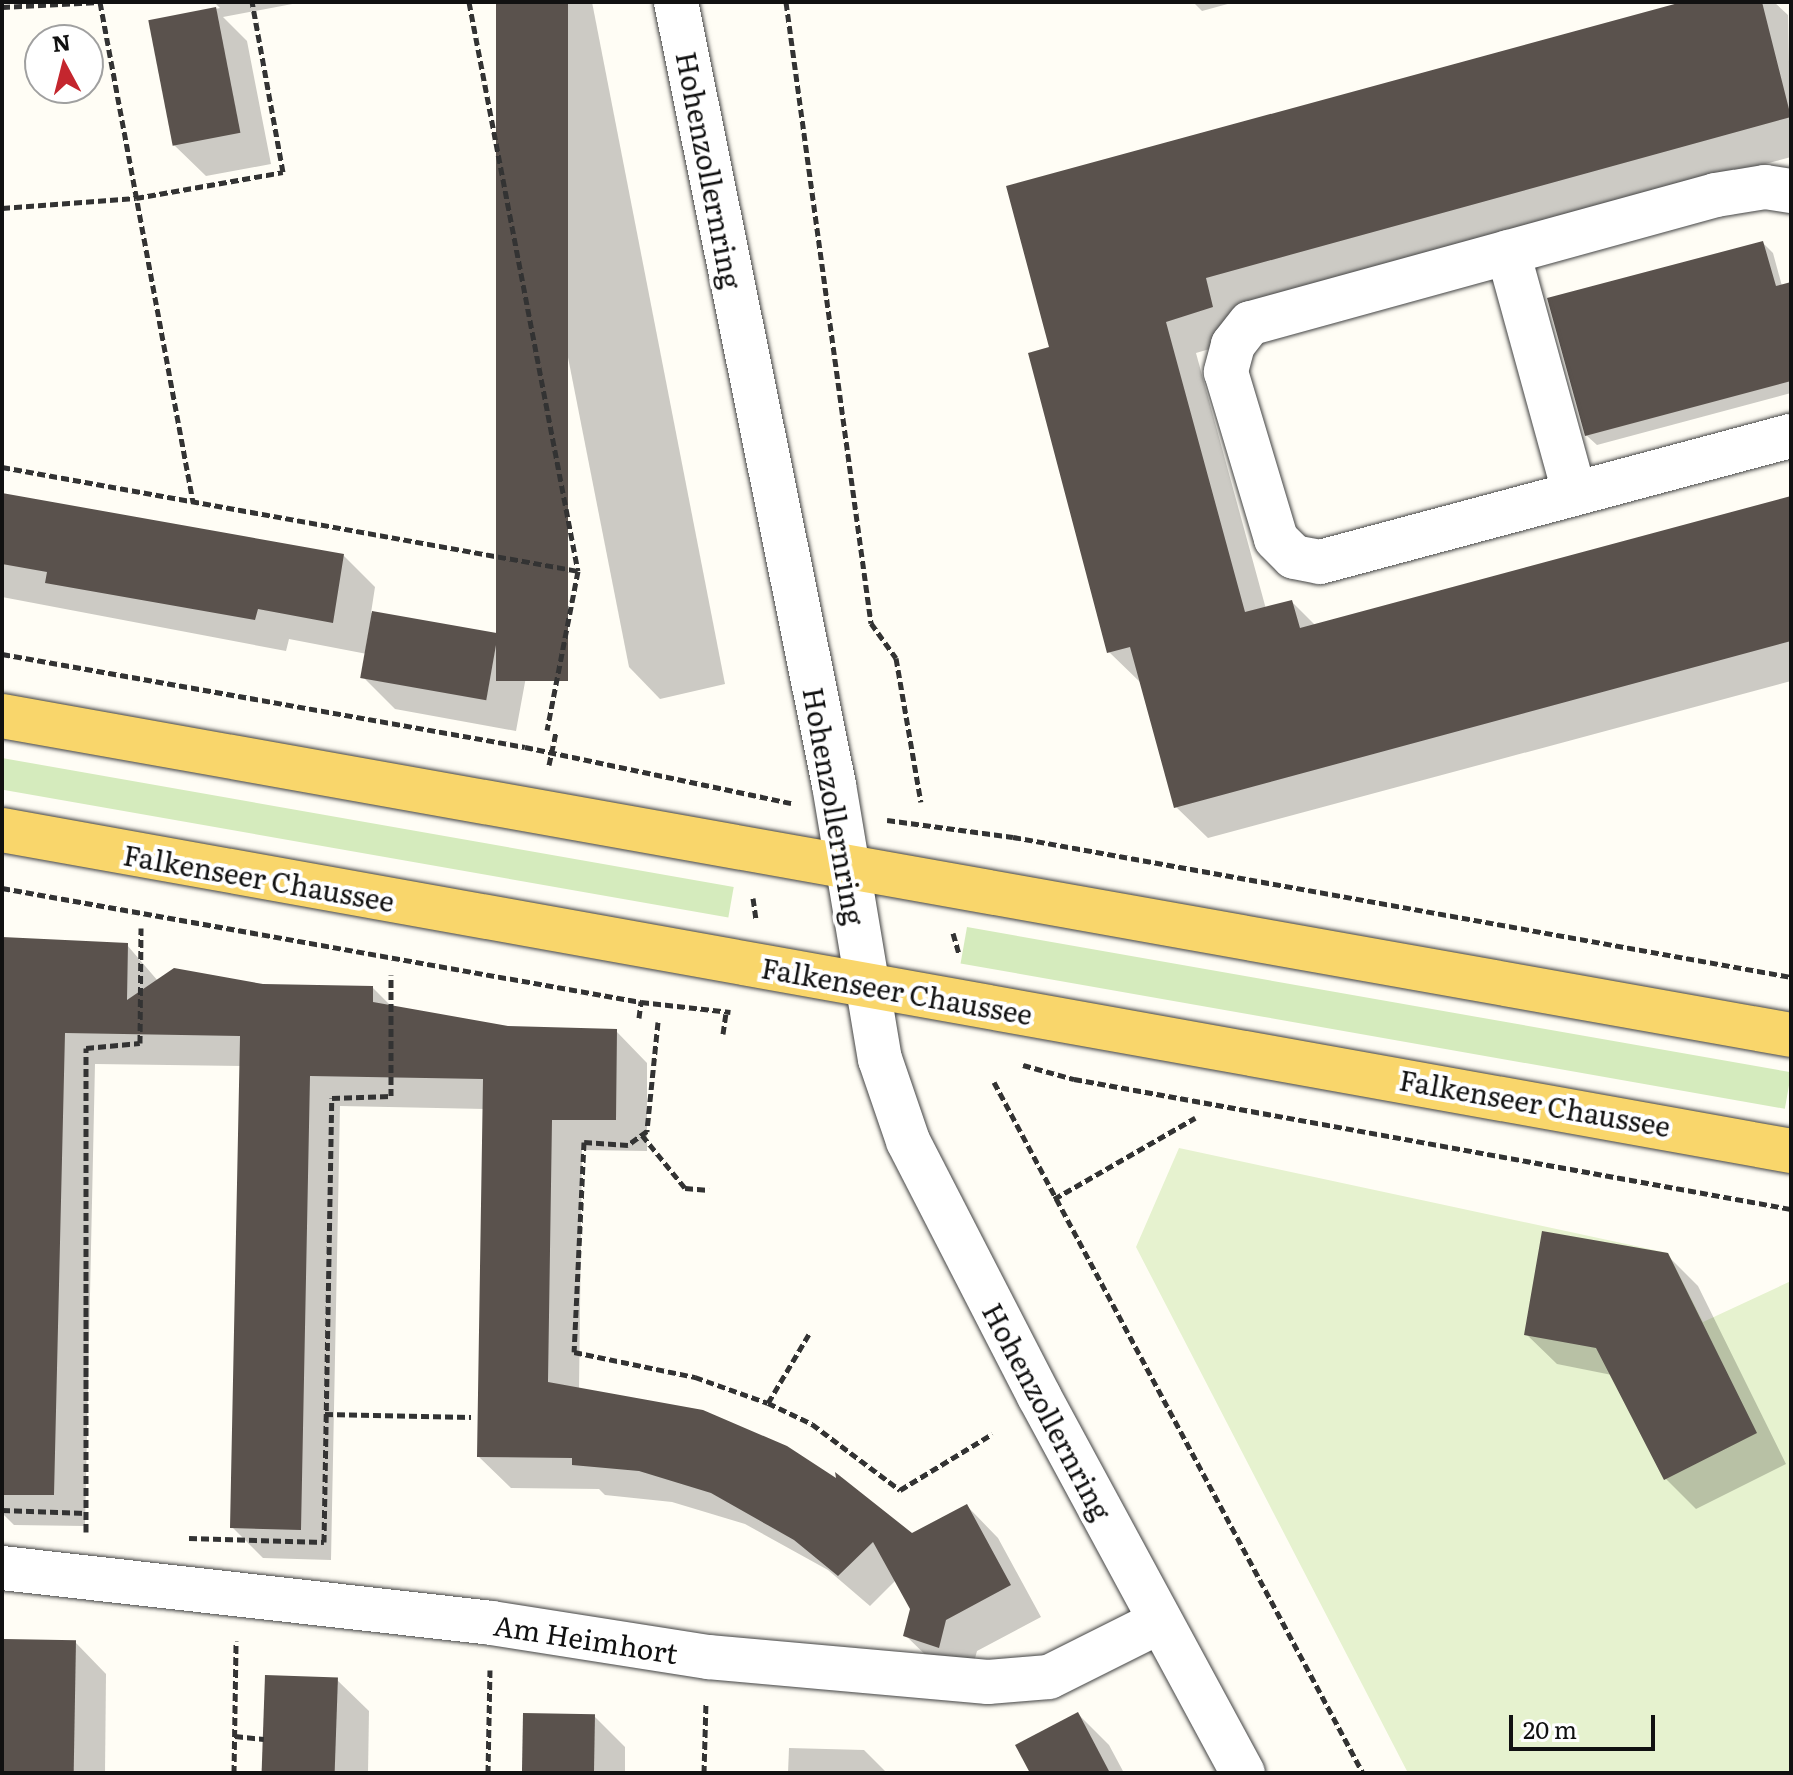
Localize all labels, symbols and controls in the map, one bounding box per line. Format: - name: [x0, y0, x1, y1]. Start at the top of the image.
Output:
- north arrow: [24, 24, 104, 104]
- text: N: [50, 24, 72, 59]
- street label: Hohenzollernring: [671, 49, 749, 291]
- street label: Hohenzollernring: [798, 684, 872, 928]
- street label: Falkenseer Chaussee: [121, 837, 397, 917]
- street label: Falkenseer Chaussee: [759, 950, 1035, 1030]
- street label: Falkenseer Chaussee: [1397, 1062, 1673, 1142]
- street label: Hohenzollernring: [977, 1297, 1119, 1525]
- street label: Am Heimhort: [491, 1607, 681, 1669]
- scale bar: [1513, 1699, 1659, 1749]
- text: 20 m: [1523, 1711, 1577, 1746]

